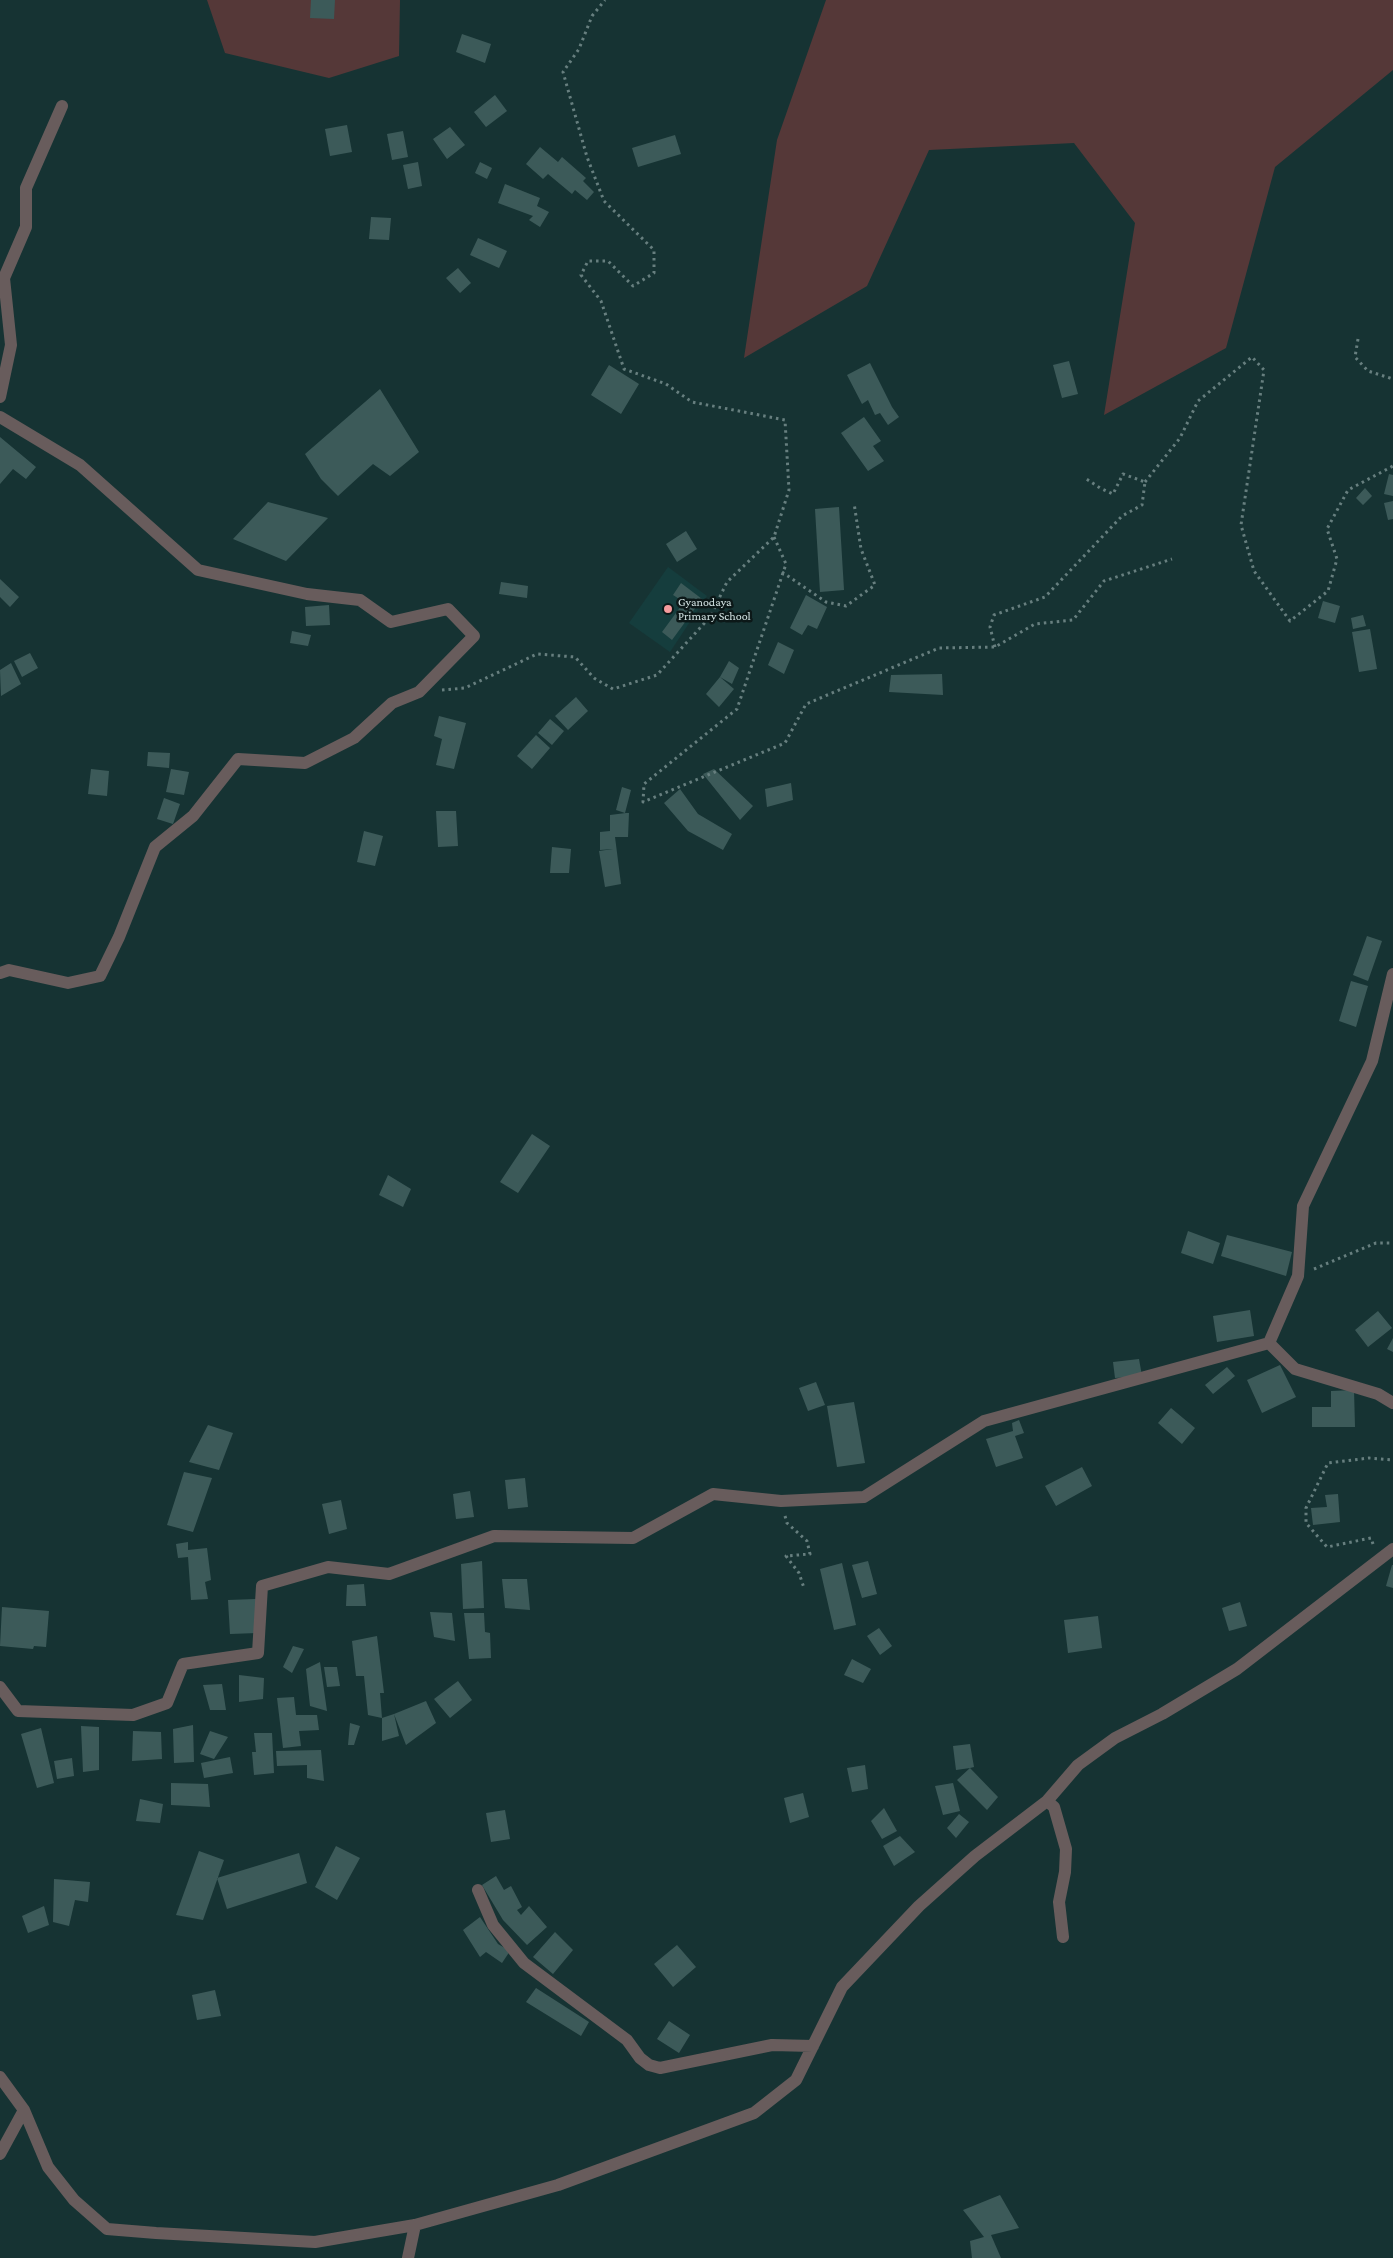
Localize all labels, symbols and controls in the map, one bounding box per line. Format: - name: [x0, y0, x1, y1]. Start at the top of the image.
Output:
- place label: Gyanodaya Primary School: [678, 595, 751, 623]
- marker: Gyanodaya Primary School: [662, 603, 674, 615]

